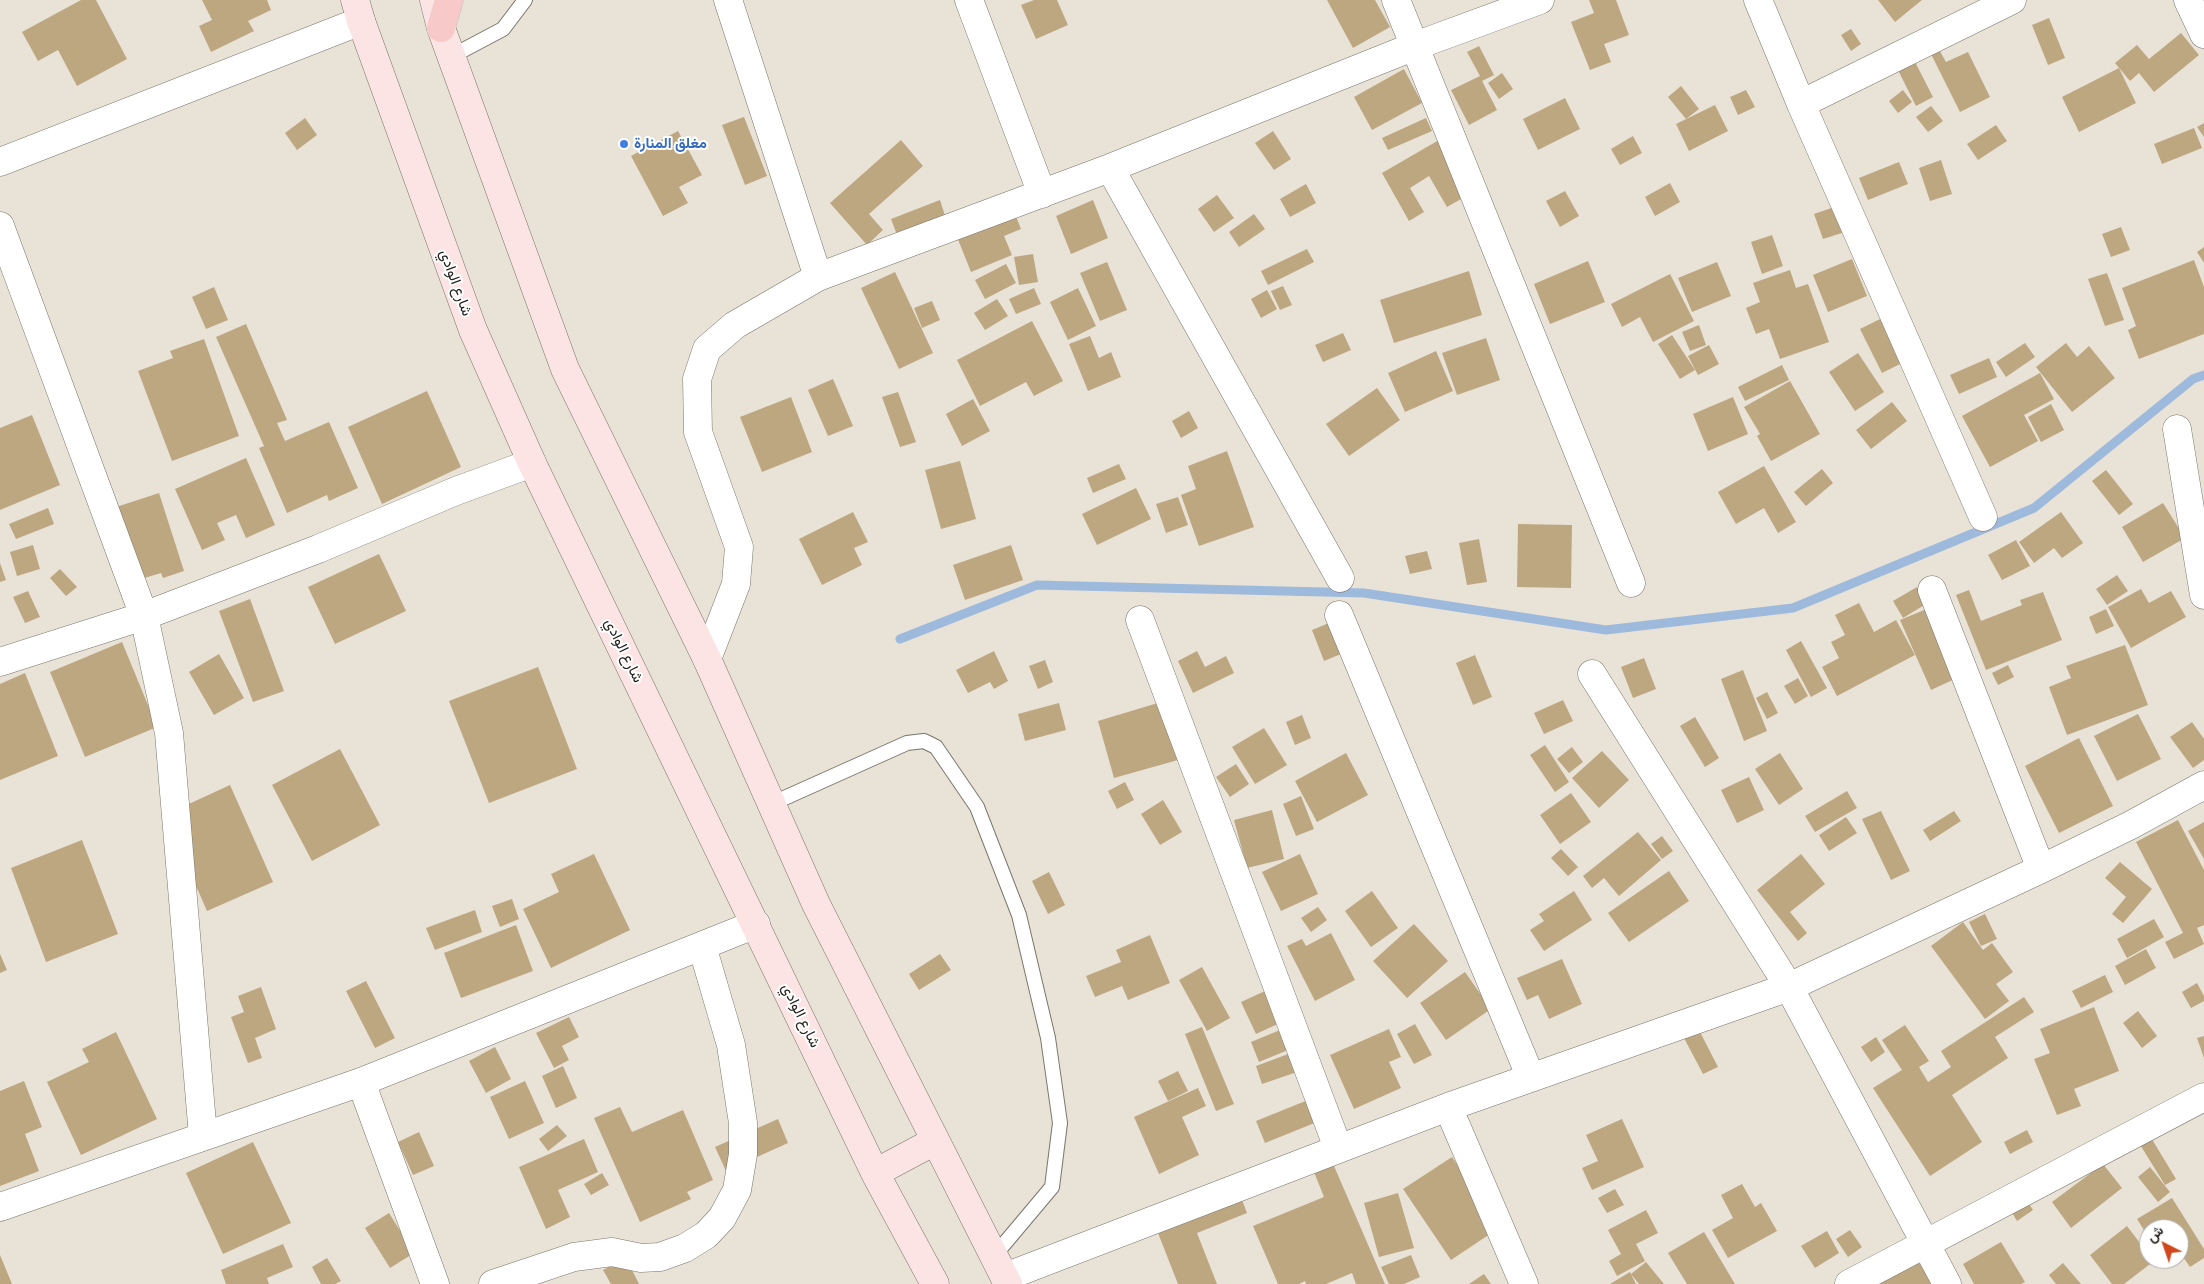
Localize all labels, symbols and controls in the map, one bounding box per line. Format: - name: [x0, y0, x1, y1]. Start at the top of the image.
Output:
- place label: مغلق المنارة: [634, 135, 707, 153]
- marker: مغلق المنارة: [618, 138, 630, 150]
- street label: شارع الوادي: [435, 247, 475, 319]
- street label: شارع الوادي: [600, 616, 646, 686]
- street label: شارع الوادي: [777, 981, 823, 1051]
- north arrow: [2139, 1219, 2189, 1269]
- text: ش: [2141, 1220, 2168, 1247]

